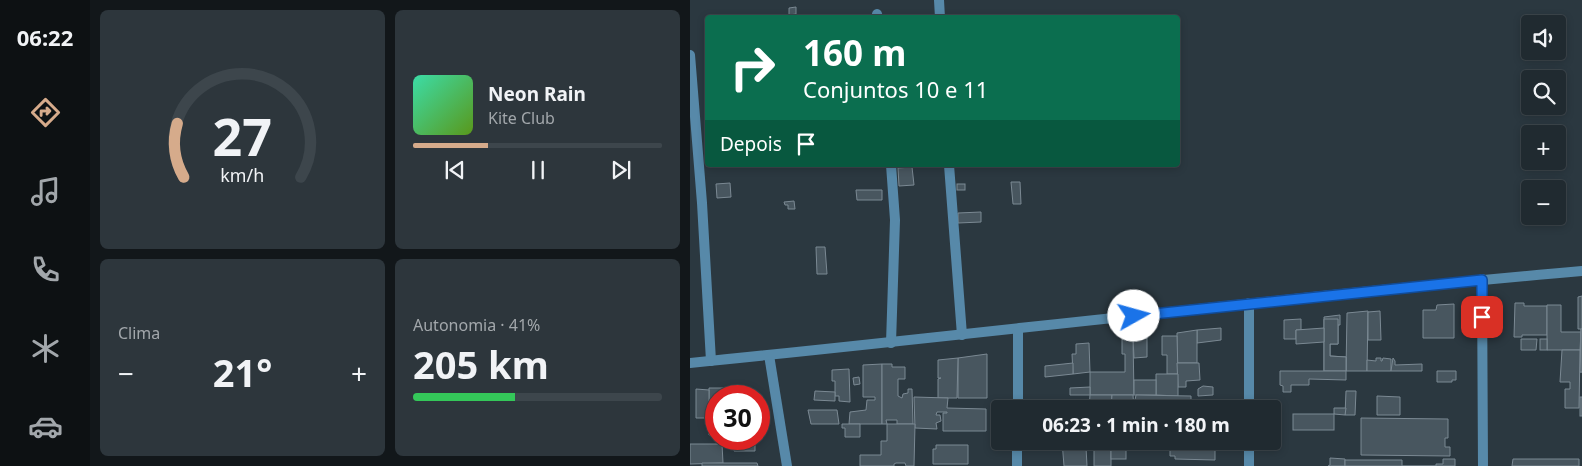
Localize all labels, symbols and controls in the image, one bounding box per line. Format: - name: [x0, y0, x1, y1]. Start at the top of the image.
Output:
- map controls: [1521, 15, 1566, 225]
- button: sound: [1521, 15, 1566, 60]
- text: 06:22: [17, 22, 73, 52]
- text: 160 m: [803, 29, 906, 76]
- icon: right: [720, 35, 785, 100]
- button: search: [1521, 70, 1566, 115]
- text: Conjuntos 10 e 11: [803, 74, 988, 104]
- text: Neon Rain: [488, 81, 586, 107]
- icon: directions: [28, 95, 63, 130]
- text: 27: [213, 100, 272, 171]
- text: Kite Club: [488, 107, 555, 129]
- button: +: [1521, 125, 1566, 170]
- icon: arrive: [792, 130, 820, 158]
- text: Depois: [720, 131, 782, 157]
- icon: previous: [441, 156, 469, 184]
- icon: pause: [524, 156, 552, 184]
- icon: next: [607, 156, 635, 184]
- text: km/h: [221, 163, 264, 187]
- icon: music: [28, 174, 63, 209]
- button: −: [1521, 180, 1566, 225]
- icon: phone: [28, 252, 63, 287]
- position arrow: [1107, 289, 1159, 341]
- pin: [1461, 296, 1503, 338]
- icon: arrive: [1468, 303, 1496, 331]
- text: Autonomia · 41%: [413, 314, 540, 336]
- text: Clima: [118, 322, 160, 344]
- icon: climate: [28, 331, 63, 366]
- text: 205 km: [413, 338, 549, 390]
- text: 21°: [213, 346, 272, 398]
- text: −: [118, 354, 134, 392]
- text: +: [351, 354, 367, 392]
- speed limit sign: 30: [705, 385, 770, 450]
- icon: car: [28, 409, 63, 444]
- text: 06:23 · 1 min · 180 m: [1042, 412, 1230, 438]

